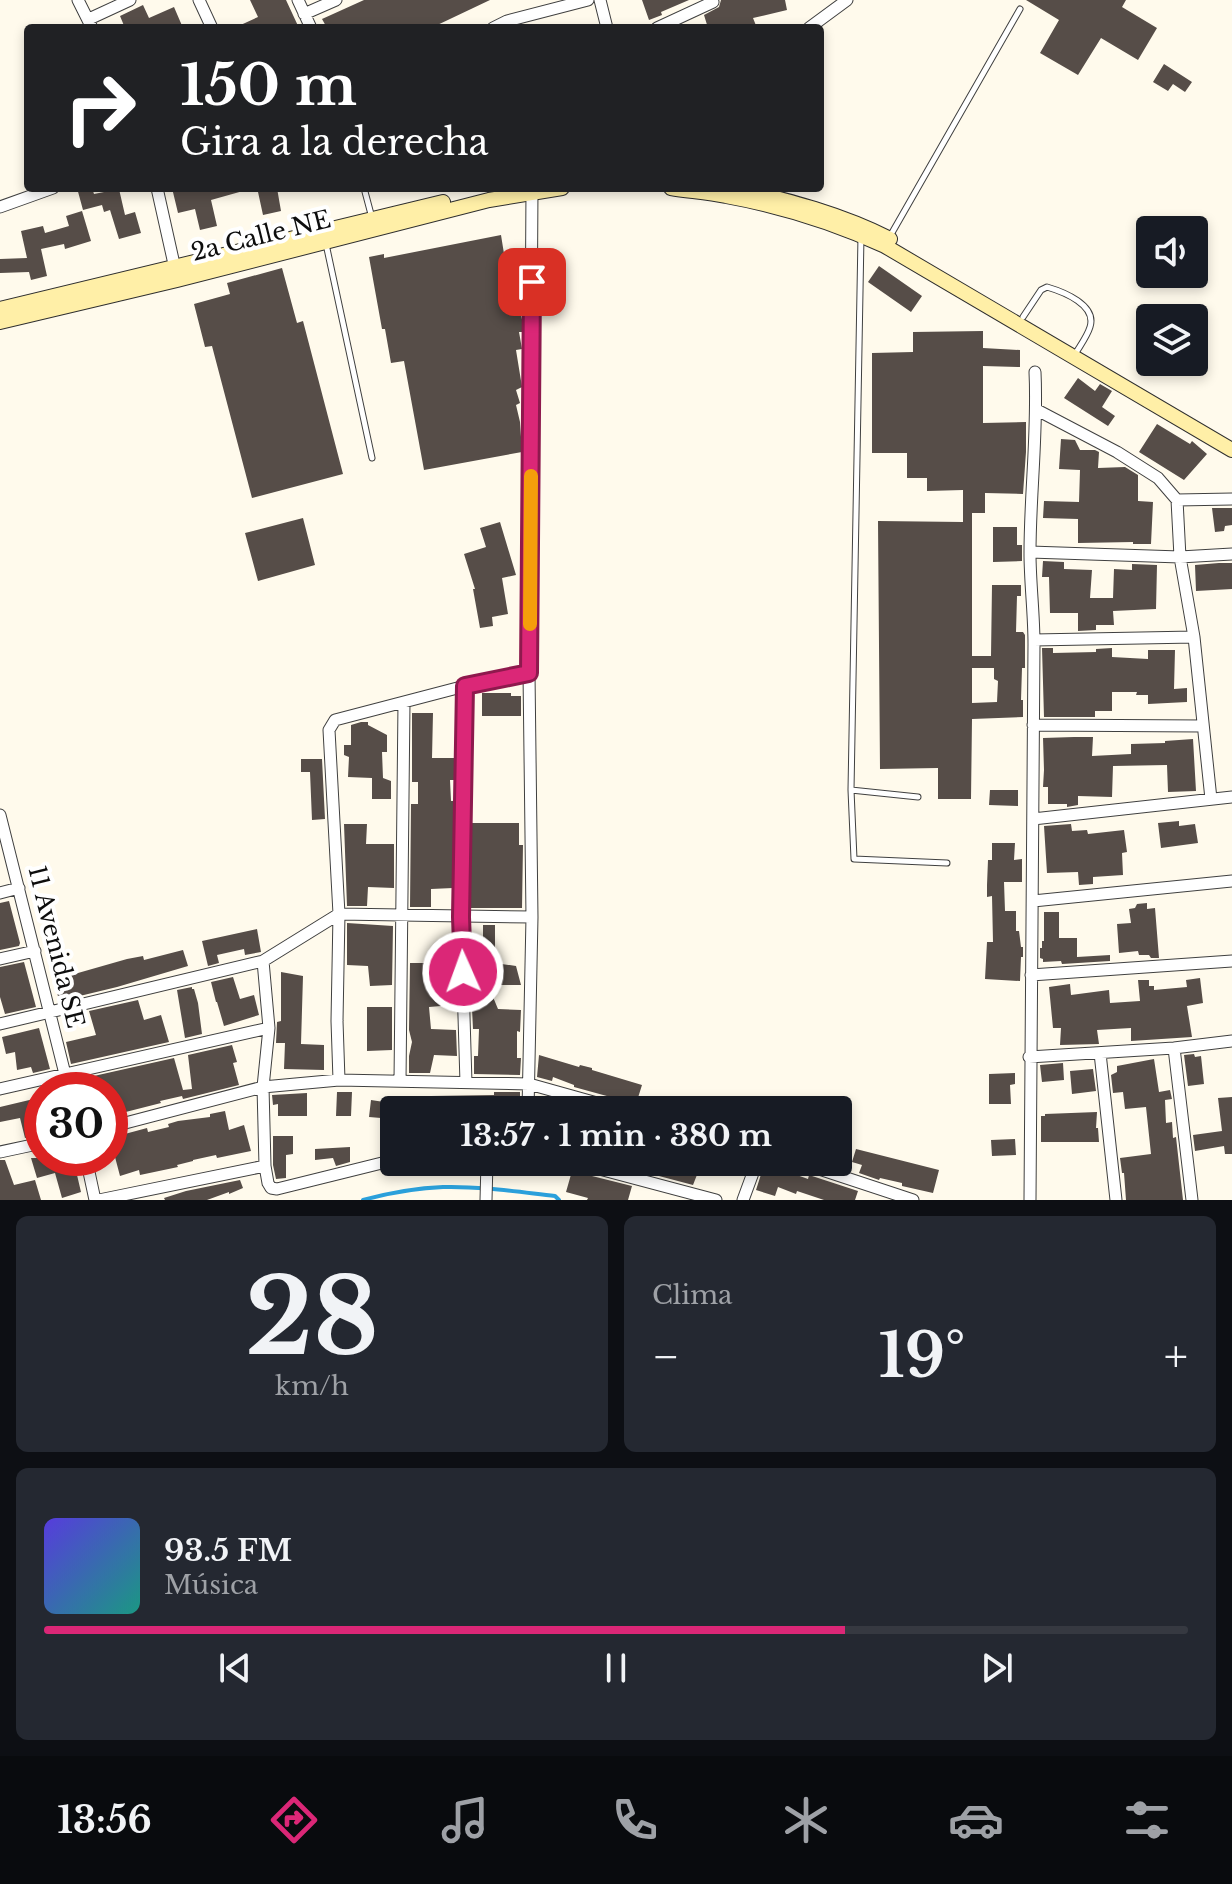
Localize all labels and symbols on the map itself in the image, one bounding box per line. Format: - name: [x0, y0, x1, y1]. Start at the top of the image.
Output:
- street label: 2a Calle NE: [188, 204, 334, 267]
- pin: [498, 248, 566, 316]
- street label: 11 Avenida SE: [22, 863, 91, 1031]
- position arrow: [421, 930, 505, 1014]
- speed limit sign: 30: [24, 1072, 128, 1176]

